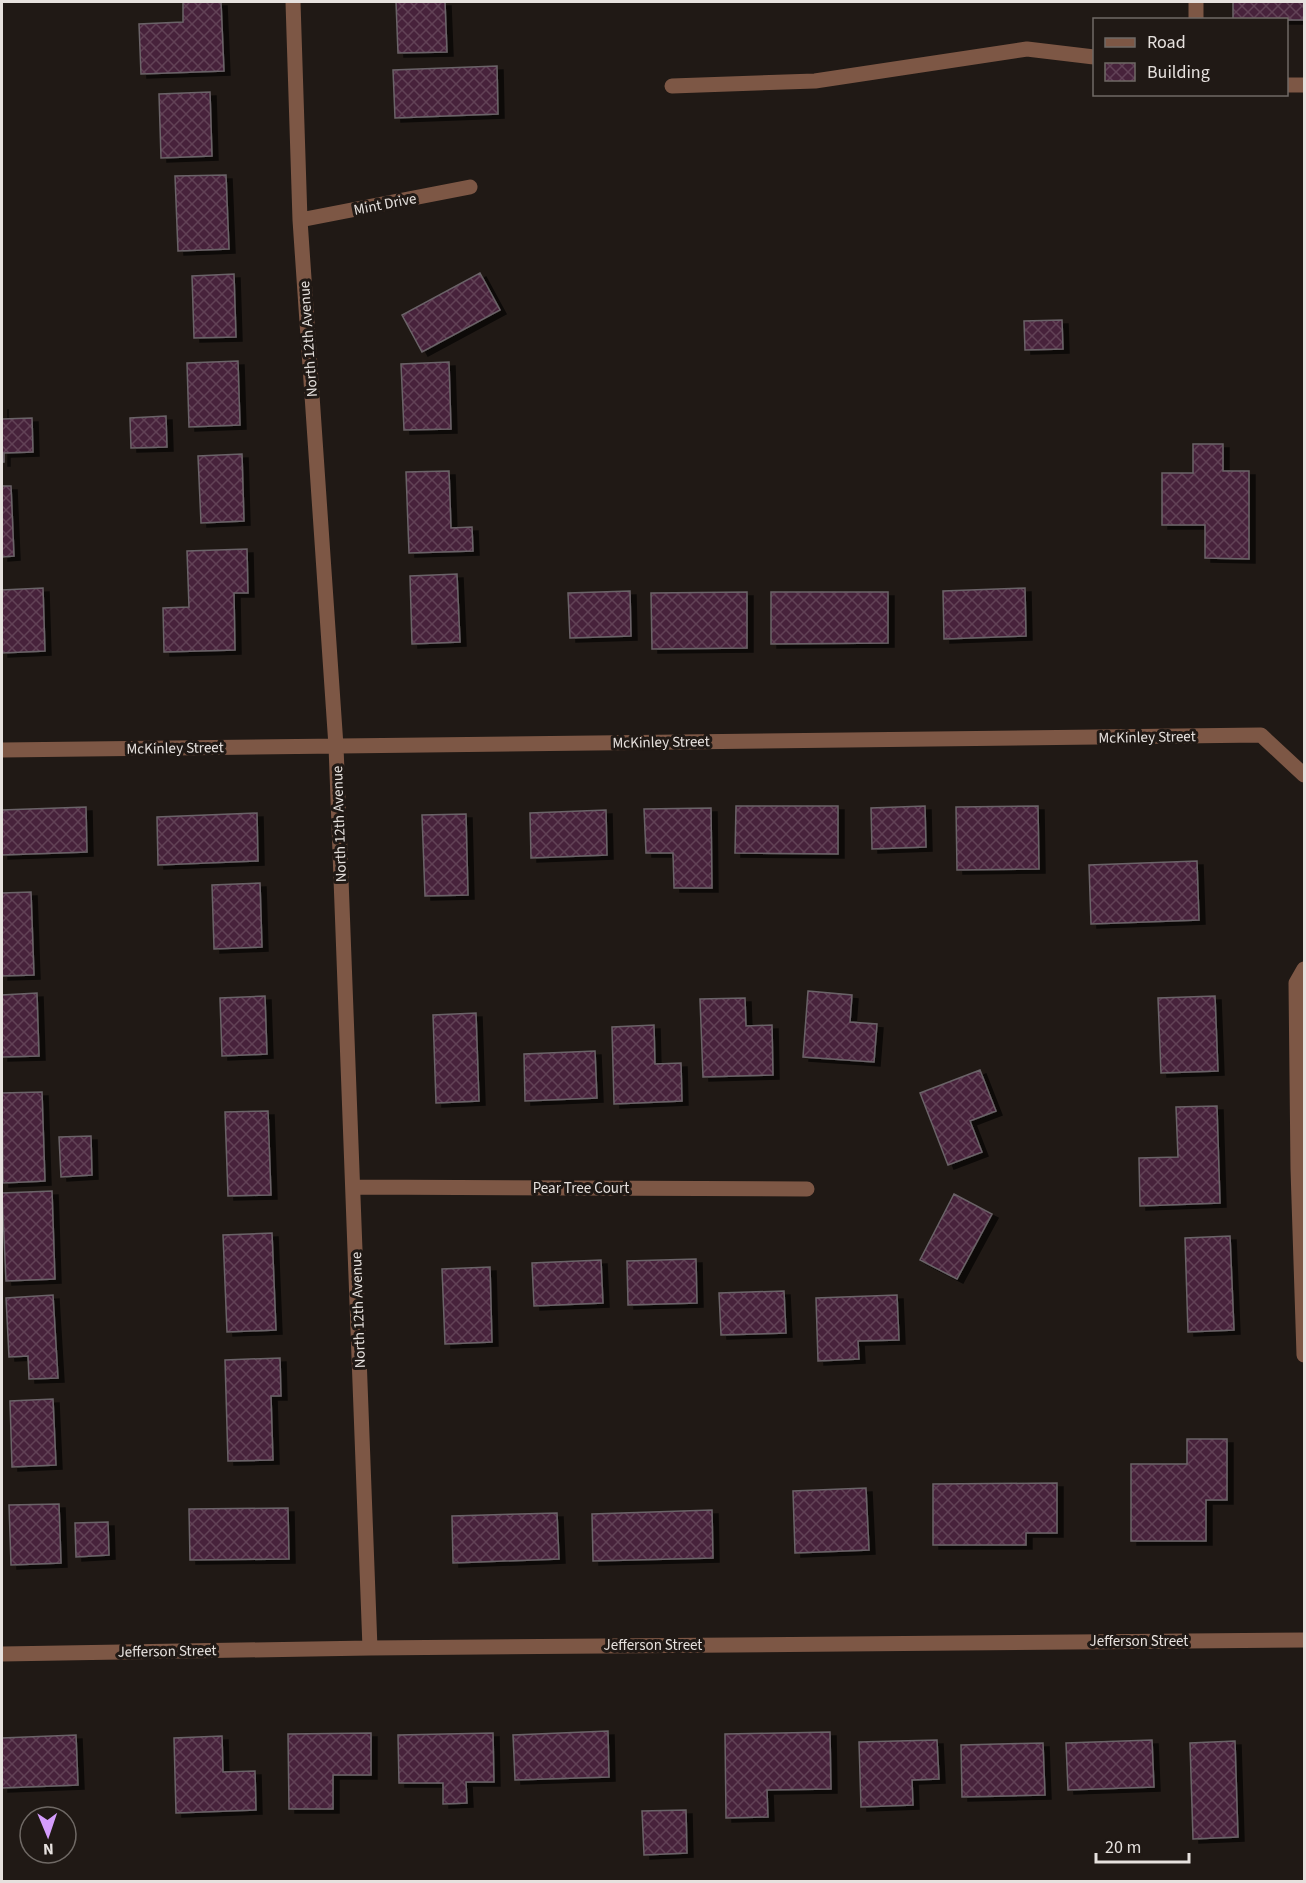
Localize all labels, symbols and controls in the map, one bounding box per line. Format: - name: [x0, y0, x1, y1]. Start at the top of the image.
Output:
- legend: [1093, 18, 1288, 96]
- text: Road: [1147, 30, 1186, 55]
- text: Building: [1147, 60, 1210, 85]
- street label: Mint Drive: [352, 188, 418, 221]
- street label: North 12th Avenue: [294, 280, 323, 398]
- street label: McKinley Street: [1098, 726, 1196, 749]
- street label: McKinley Street: [612, 731, 710, 754]
- street label: McKinley Street: [126, 737, 224, 760]
- street label: North 12th Avenue: [327, 765, 352, 883]
- street label: Pear Tree Court: [533, 1178, 629, 1199]
- street label: North 12th Avenue: [346, 1251, 371, 1369]
- street label: Jefferson Street: [1090, 1631, 1188, 1652]
- street label: Jefferson Street: [604, 1635, 702, 1656]
- street label: Jefferson Street: [117, 1640, 217, 1663]
- north arrow: [18, 1805, 78, 1865]
- scale bar: [1096, 1826, 1189, 1864]
- text: 20 m: [1105, 1835, 1141, 1860]
- text: N: [43, 1838, 54, 1860]

